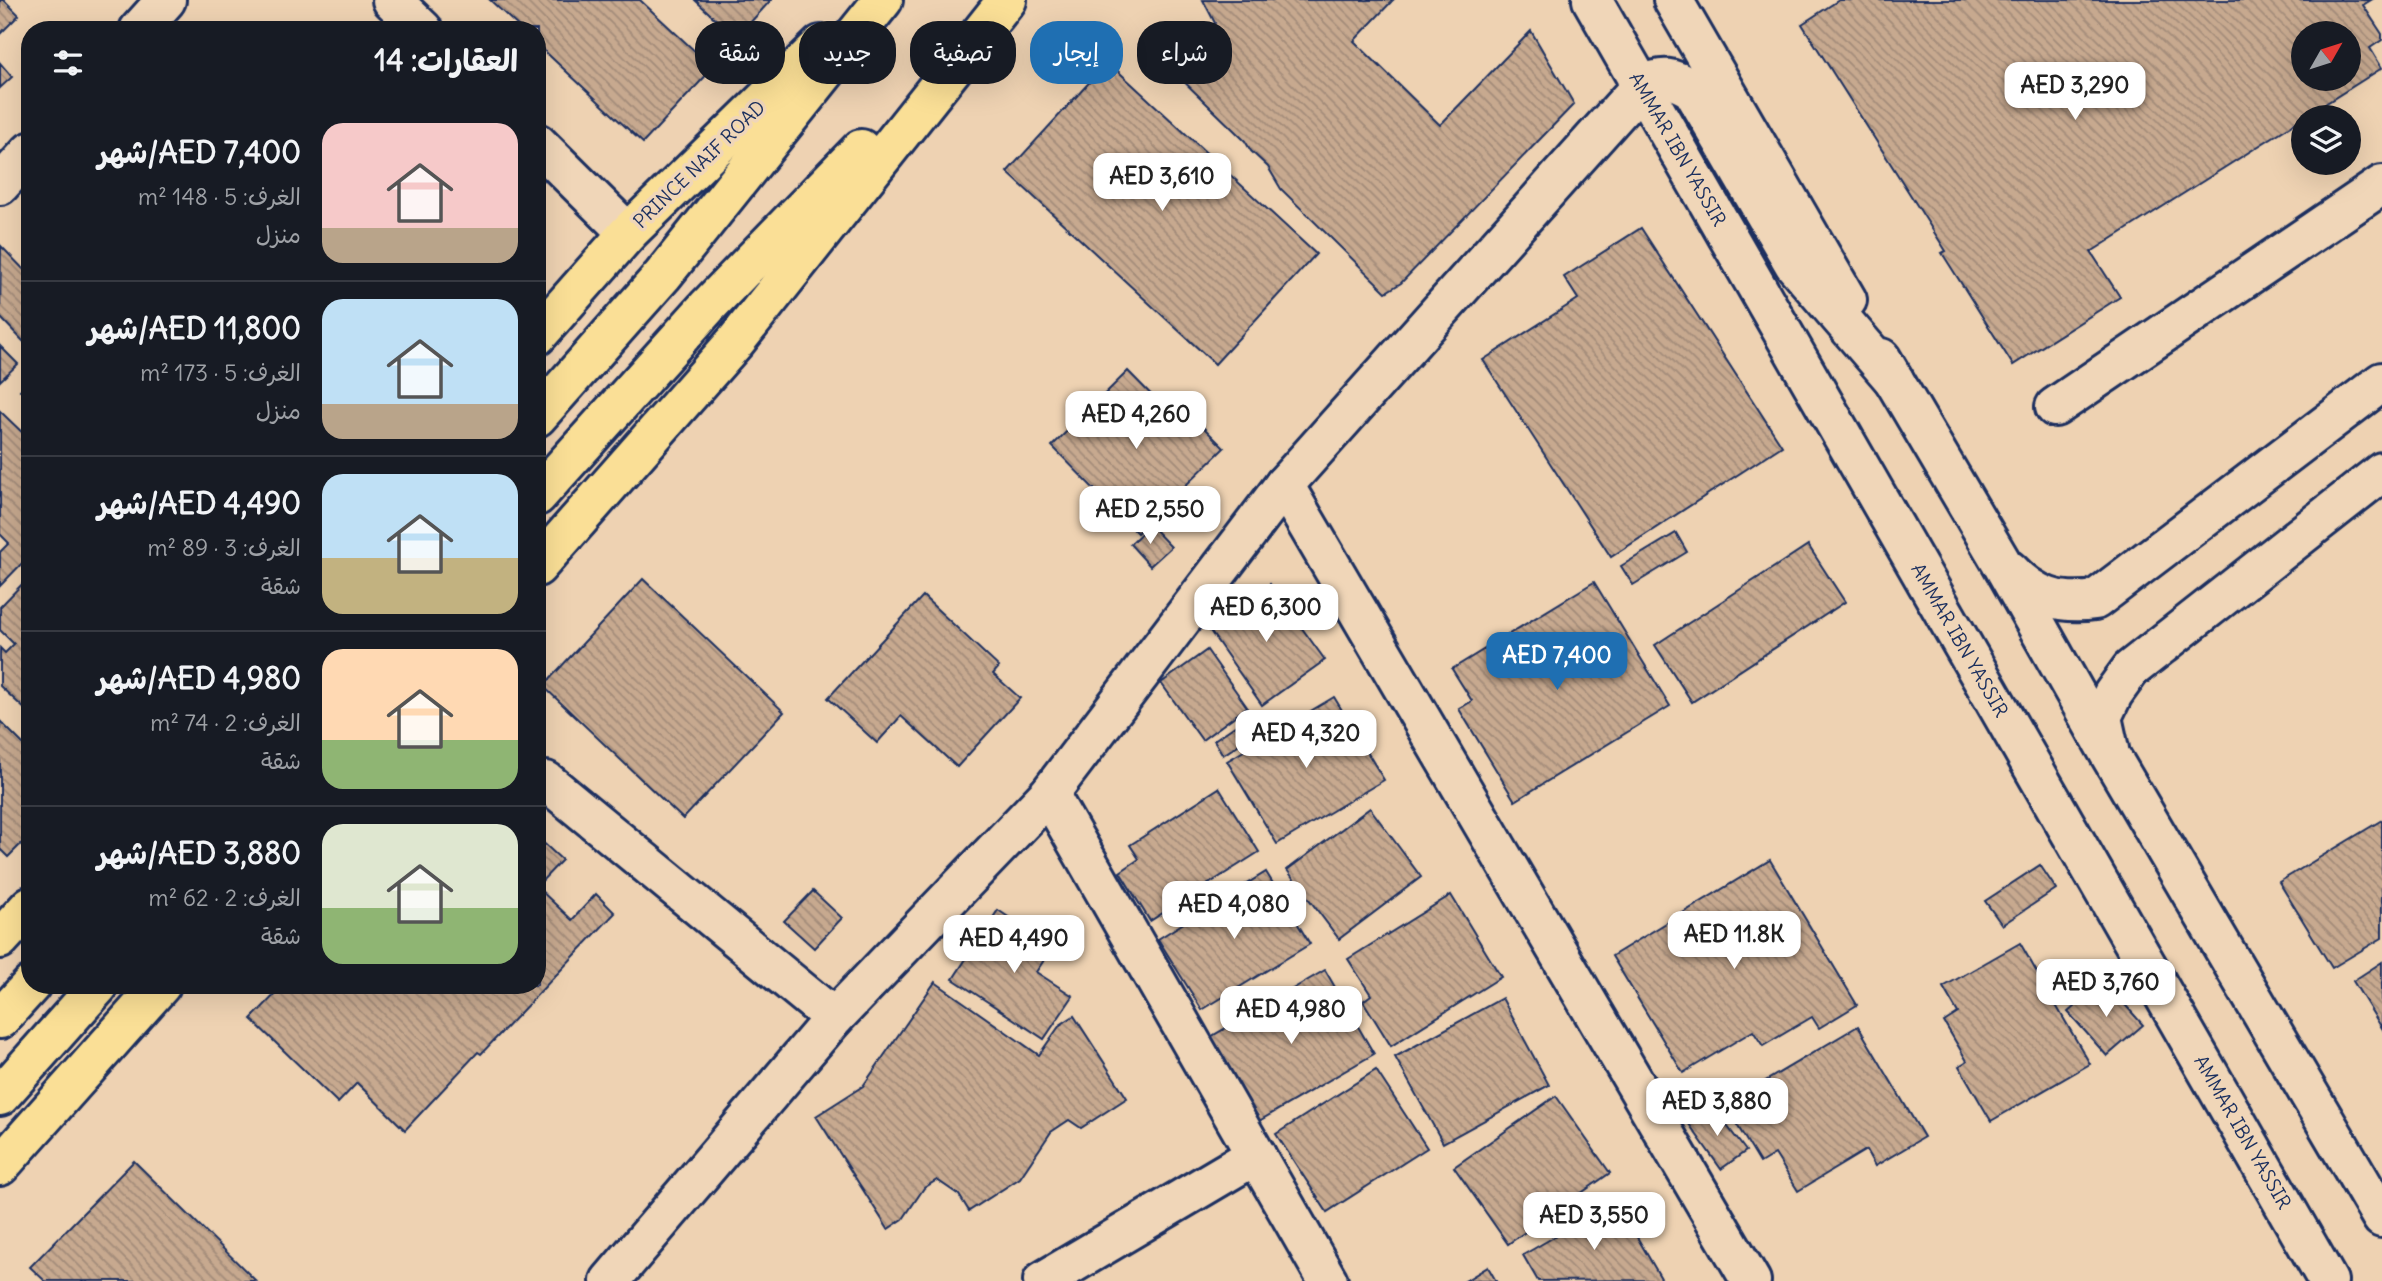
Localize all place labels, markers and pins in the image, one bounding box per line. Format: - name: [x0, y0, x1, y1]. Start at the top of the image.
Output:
- pin: AED 3,290: [1995, 62, 2155, 122]
- pin: AED 3,610: [1082, 154, 1242, 213]
- pin: AED 4,260: [1056, 392, 1216, 451]
- pin: AED 2,550: [1070, 486, 1230, 546]
- pin: AED 6,300: [1186, 584, 1346, 644]
- pin: AED 7,400: [1477, 632, 1637, 692]
- pin: AED 4,320: [1226, 710, 1386, 770]
- pin: AED 4,080: [1154, 881, 1314, 941]
- pin: AED 11.8K: [1654, 912, 1814, 971]
- pin: AED 4,490: [934, 916, 1094, 975]
- pin: AED 3,760: [2026, 960, 2186, 1019]
- pin: AED 4,980: [1211, 986, 1371, 1046]
- pin: AED 3,880: [1637, 1078, 1797, 1138]
- pin: AED 3,550: [1514, 1192, 1674, 1252]

